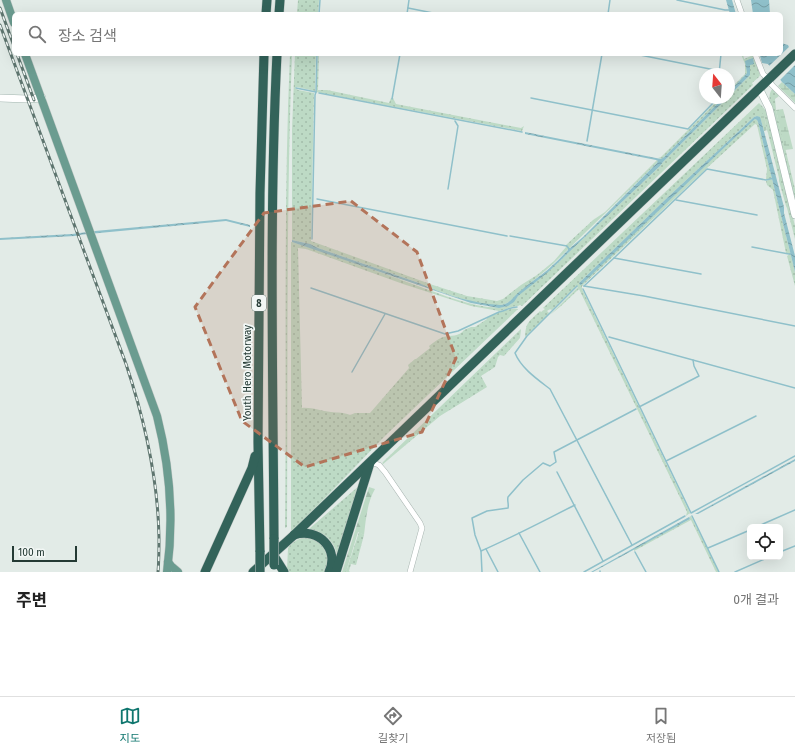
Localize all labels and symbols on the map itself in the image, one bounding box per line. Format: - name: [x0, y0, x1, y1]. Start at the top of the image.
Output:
- north arrow: [699, 68, 735, 104]
- road number: 8: [252, 295, 266, 311]
- street label: Youth Hero Motorway: [241, 325, 254, 421]
- scale bar: [12, 544, 77, 563]

